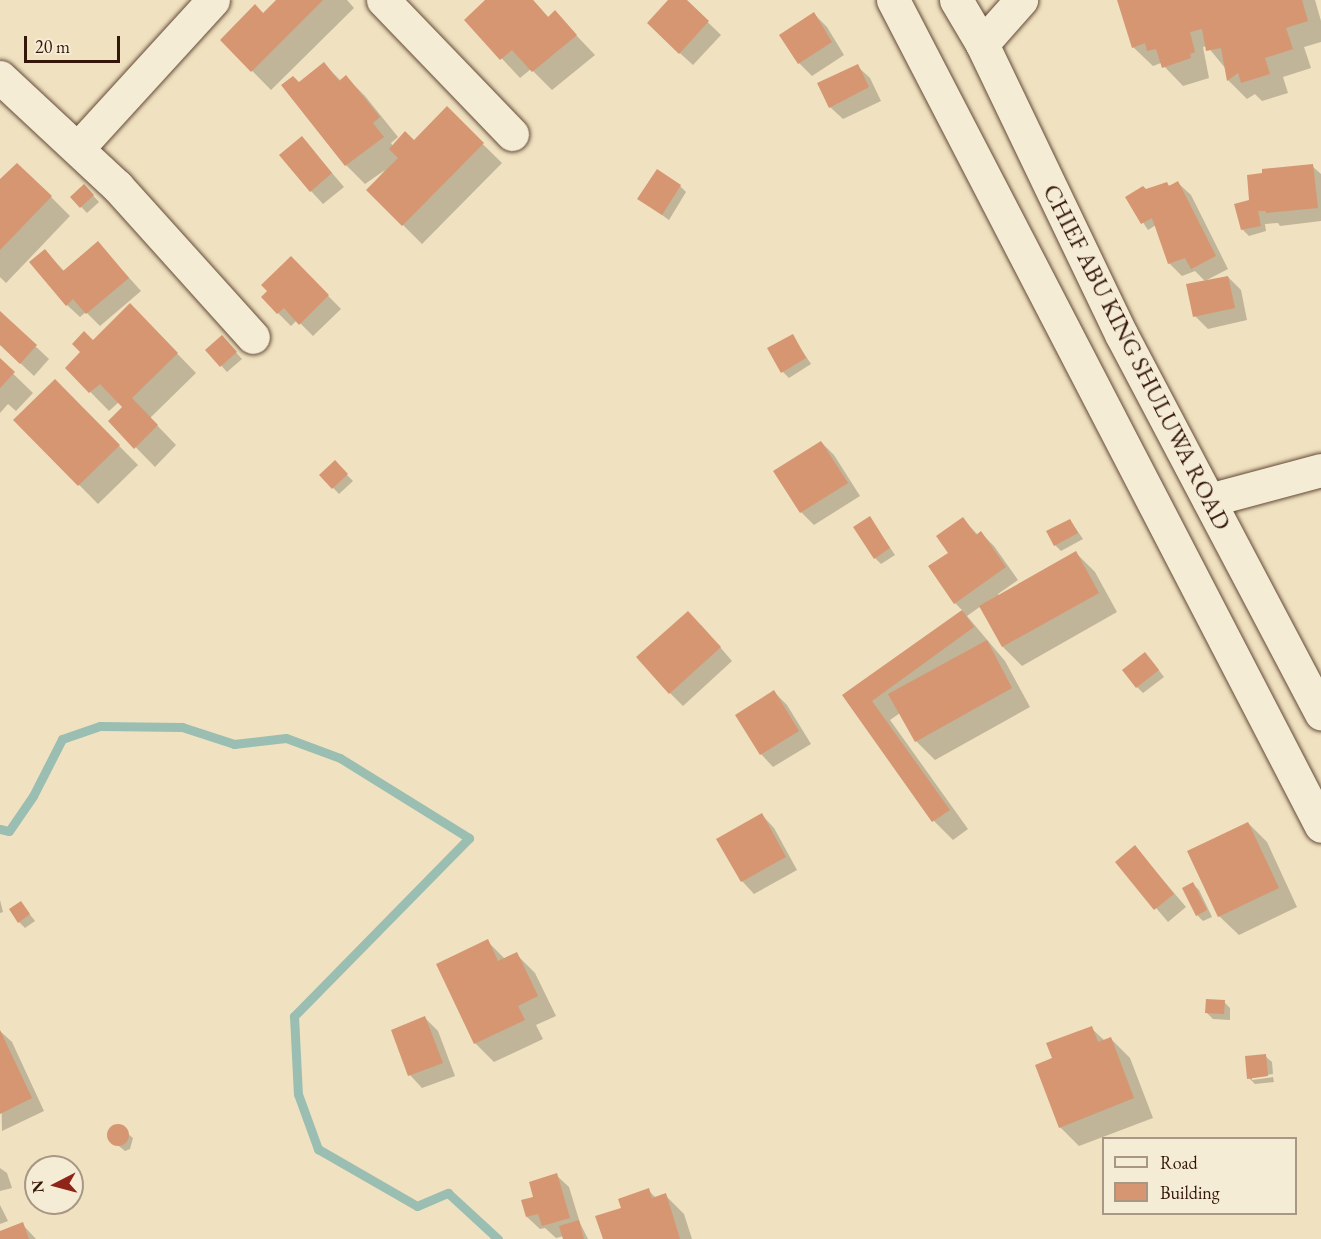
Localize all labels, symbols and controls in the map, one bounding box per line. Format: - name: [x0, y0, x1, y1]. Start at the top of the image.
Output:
- scale bar: [27, 24, 123, 62]
- text: 20 m: [35, 35, 70, 58]
- street label: CHIEF ABU KING SHULUWA ROAD: [1037, 179, 1237, 535]
- legend: [1102, 1137, 1297, 1215]
- text: Road: [1160, 1151, 1198, 1174]
- north arrow: [24, 1155, 84, 1215]
- text: N: [26, 1179, 49, 1194]
- text: Building: [1160, 1181, 1220, 1204]

